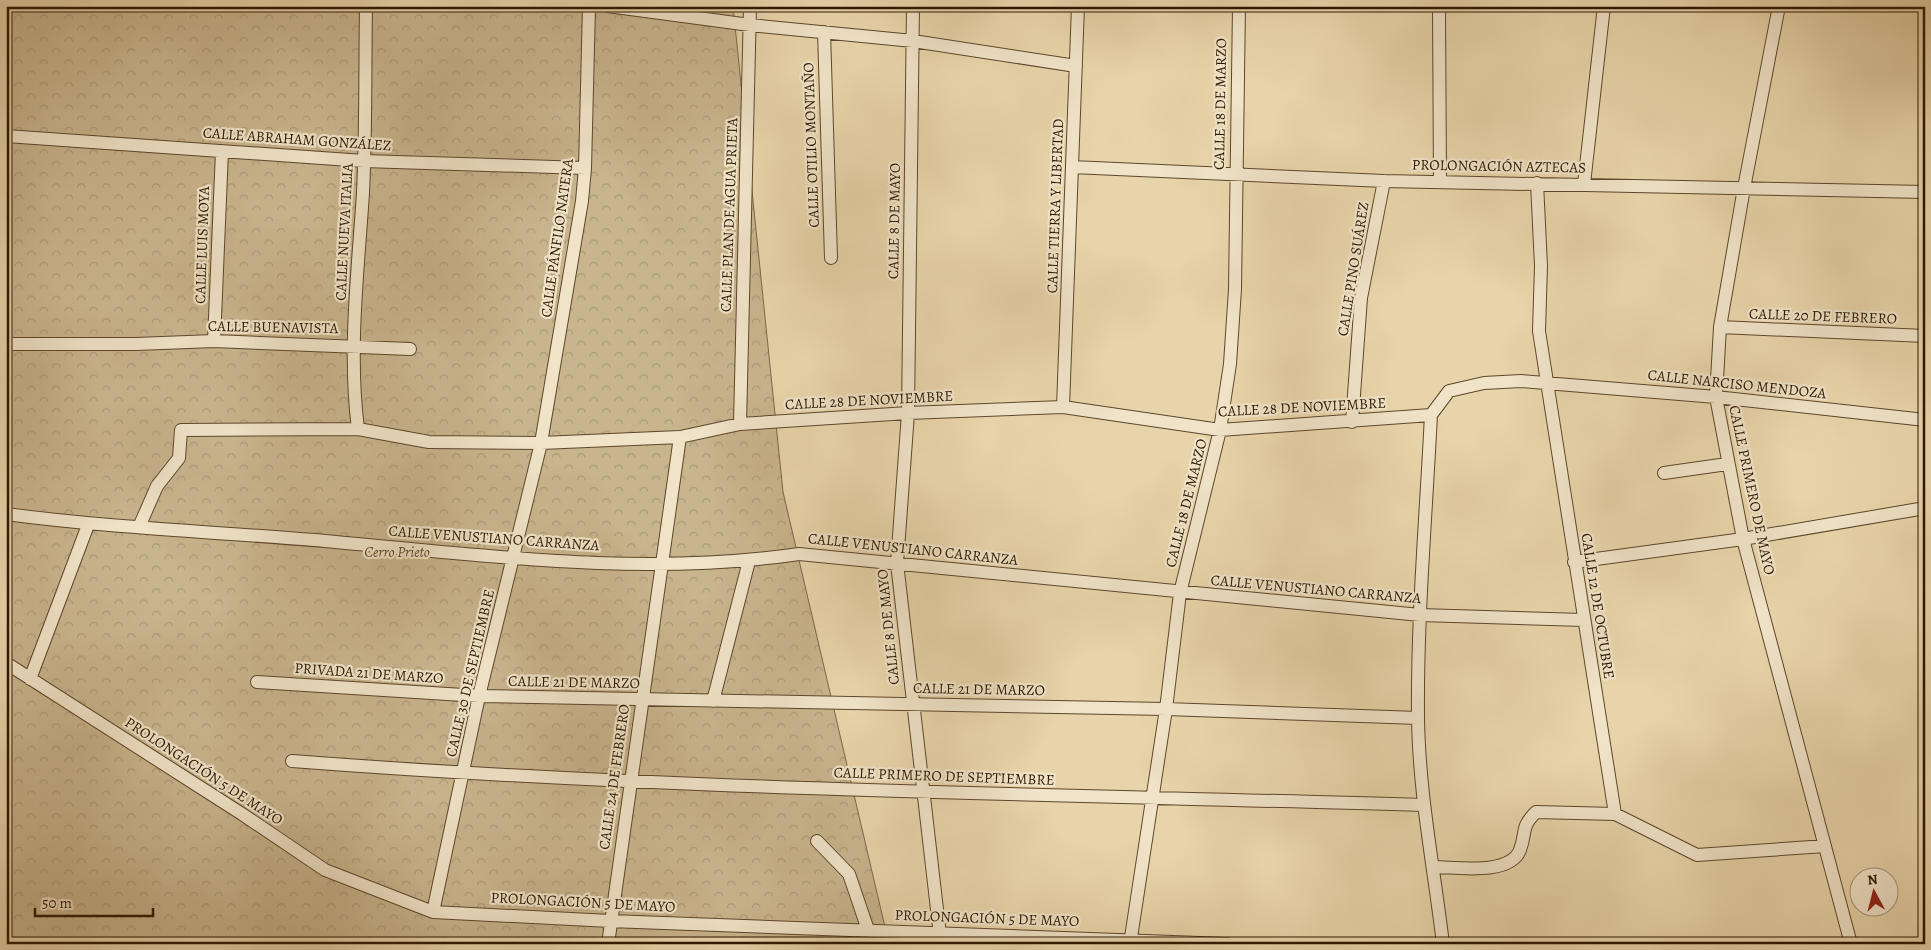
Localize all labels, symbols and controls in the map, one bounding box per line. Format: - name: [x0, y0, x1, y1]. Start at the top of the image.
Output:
- street label: CALLE 18 DE MARZO: [1209, 38, 1231, 170]
- street label: CALLE OTILIO MONTAÑO: [798, 62, 824, 228]
- street label: CALLE PLAN DE AGUA PRIETA: [716, 117, 742, 313]
- street label: CALLE TIERRA Y LIBERTAD: [1042, 118, 1068, 294]
- street label: CALLE ABRAHAM GONZÁLEZ: [202, 122, 392, 156]
- street label: PROLONGACIÓN AZTECAS: [1412, 154, 1586, 178]
- street label: CALLE PÁNFILO NATERA: [536, 157, 578, 319]
- street label: CALLE NUEVA ITALIA: [330, 162, 358, 301]
- street label: CALLE 8 DE MAYO: [883, 163, 905, 279]
- street label: CALLE LUIS MOYA: [190, 186, 214, 304]
- street label: CALLE PINO SUÁREZ: [1333, 200, 1373, 338]
- street label: CALLE 20 DE FEBRERO: [1749, 303, 1897, 329]
- street label: CALLE BUENAVISTA: [208, 316, 339, 338]
- street label: CALLE NARCISO MENDOZA: [1647, 365, 1828, 403]
- street label: CALLE 28 DE NOVIEMBRE: [784, 386, 954, 414]
- street label: CALLE 28 DE NOVIEMBRE: [1217, 393, 1387, 421]
- street label: CALLE PRIMERO DE MAYO: [1724, 403, 1780, 577]
- street label: CALLE 18 DE MARZO: [1160, 437, 1212, 569]
- street label: CALLE VENUSTIANO CARRANZA: [388, 521, 600, 555]
- street label: CALLE VENUSTIANO CARRANZA: [807, 528, 1019, 570]
- street label: CALLE 12 DE OCTUBRE: [1577, 532, 1619, 680]
- park label: Cerro Prieto: [364, 542, 430, 562]
- street label: CALLE 8 DE MAYO: [872, 568, 904, 686]
- street label: CALLE VENUSTIANO CARRANZA: [1210, 570, 1422, 608]
- street label: CALLE 30 DE SEPTIEMBRE: [441, 587, 499, 759]
- street label: PRIVADA 21 DE MARZO: [294, 658, 444, 688]
- street label: CALLE 21 DE MARZO: [508, 671, 640, 693]
- street label: CALLE 21 DE MARZO: [913, 678, 1045, 700]
- street label: CALLE 24 DE FEBRERO: [594, 703, 634, 851]
- street label: PROLONGACIÓN 5 DE MAYO: [121, 712, 287, 830]
- street label: CALLE PRIMERO DE SEPTIEMBRE: [833, 762, 1055, 790]
- north arrow: [1848, 868, 1898, 918]
- text: N: [1866, 870, 1879, 890]
- scale bar: [35, 885, 152, 917]
- street label: PROLONGACIÓN 5 DE MAYO: [490, 887, 676, 917]
- text: 50 m: [42, 893, 72, 913]
- street label: PROLONGACIÓN 5 DE MAYO: [894, 905, 1080, 931]

